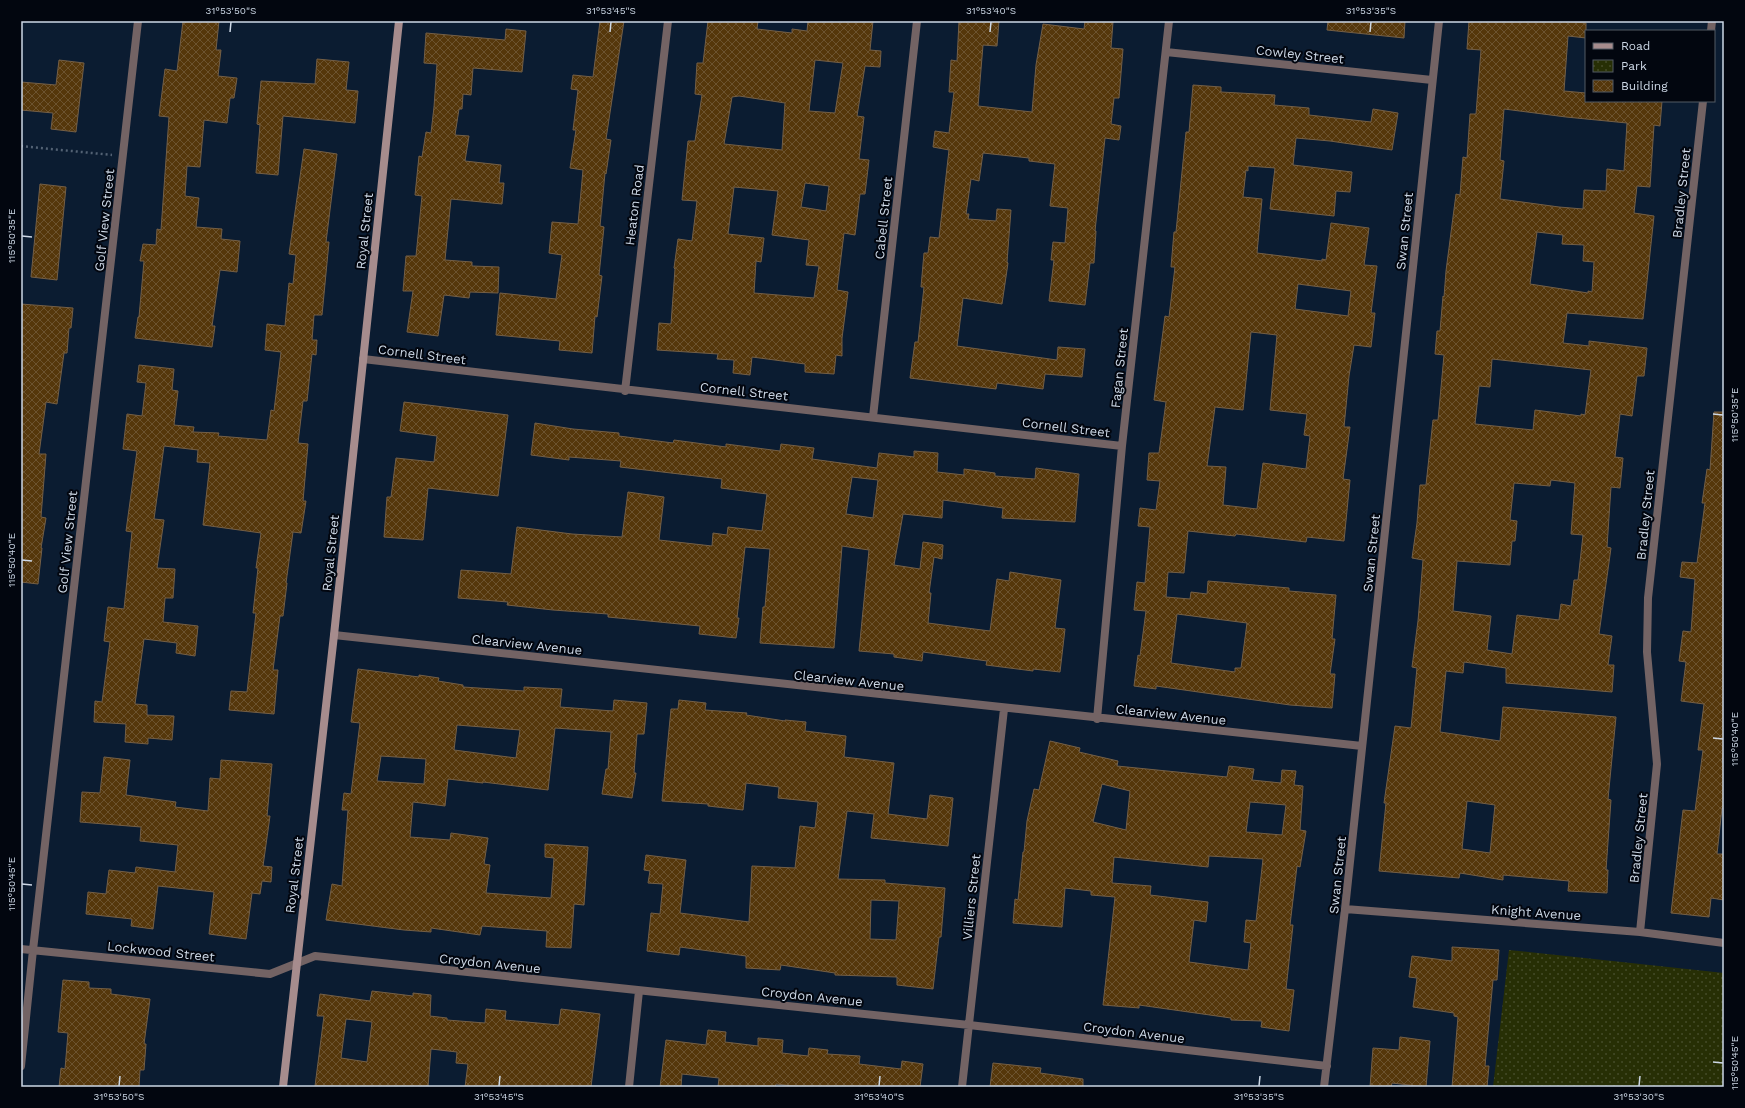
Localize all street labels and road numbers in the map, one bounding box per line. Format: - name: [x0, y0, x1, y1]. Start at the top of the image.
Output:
- street label: Cowley Street: [1255, 42, 1345, 67]
- street label: Bradley Street: [1669, 147, 1694, 239]
- street label: Heaton Road: [622, 164, 647, 246]
- street label: Golf View Street: [92, 167, 117, 272]
- street label: Cabell Street: [872, 175, 895, 260]
- street label: Royal Street: [353, 191, 376, 270]
- street label: Swan Street: [1393, 191, 1416, 271]
- street label: Fagan Street: [1108, 327, 1131, 409]
- street label: Cornell Street: [377, 342, 467, 367]
- street label: Cornell Street: [699, 379, 789, 404]
- street label: Cornell Street: [1021, 415, 1111, 440]
- street label: Bradley Street: [1633, 469, 1658, 561]
- street label: Golf View Street: [55, 489, 80, 594]
- street label: Royal Street: [319, 513, 342, 592]
- street label: Swan Street: [1360, 513, 1383, 593]
- street label: Clearview Avenue: [471, 631, 583, 658]
- street label: Clearview Avenue: [793, 667, 905, 694]
- street label: Clearview Avenue: [1115, 701, 1227, 728]
- street label: Bradley Street: [1626, 792, 1651, 884]
- street label: Royal Street: [282, 835, 307, 914]
- street label: Swan Street: [1326, 835, 1349, 915]
- street label: Villiers Street: [960, 853, 984, 941]
- street label: Knight Avenue: [1490, 902, 1582, 923]
- street label: Lockwood Street: [106, 938, 216, 965]
- street label: Croydon Avenue: [438, 951, 542, 976]
- street label: Croydon Avenue: [760, 984, 864, 1009]
- street label: Croydon Avenue: [1082, 1019, 1186, 1046]

